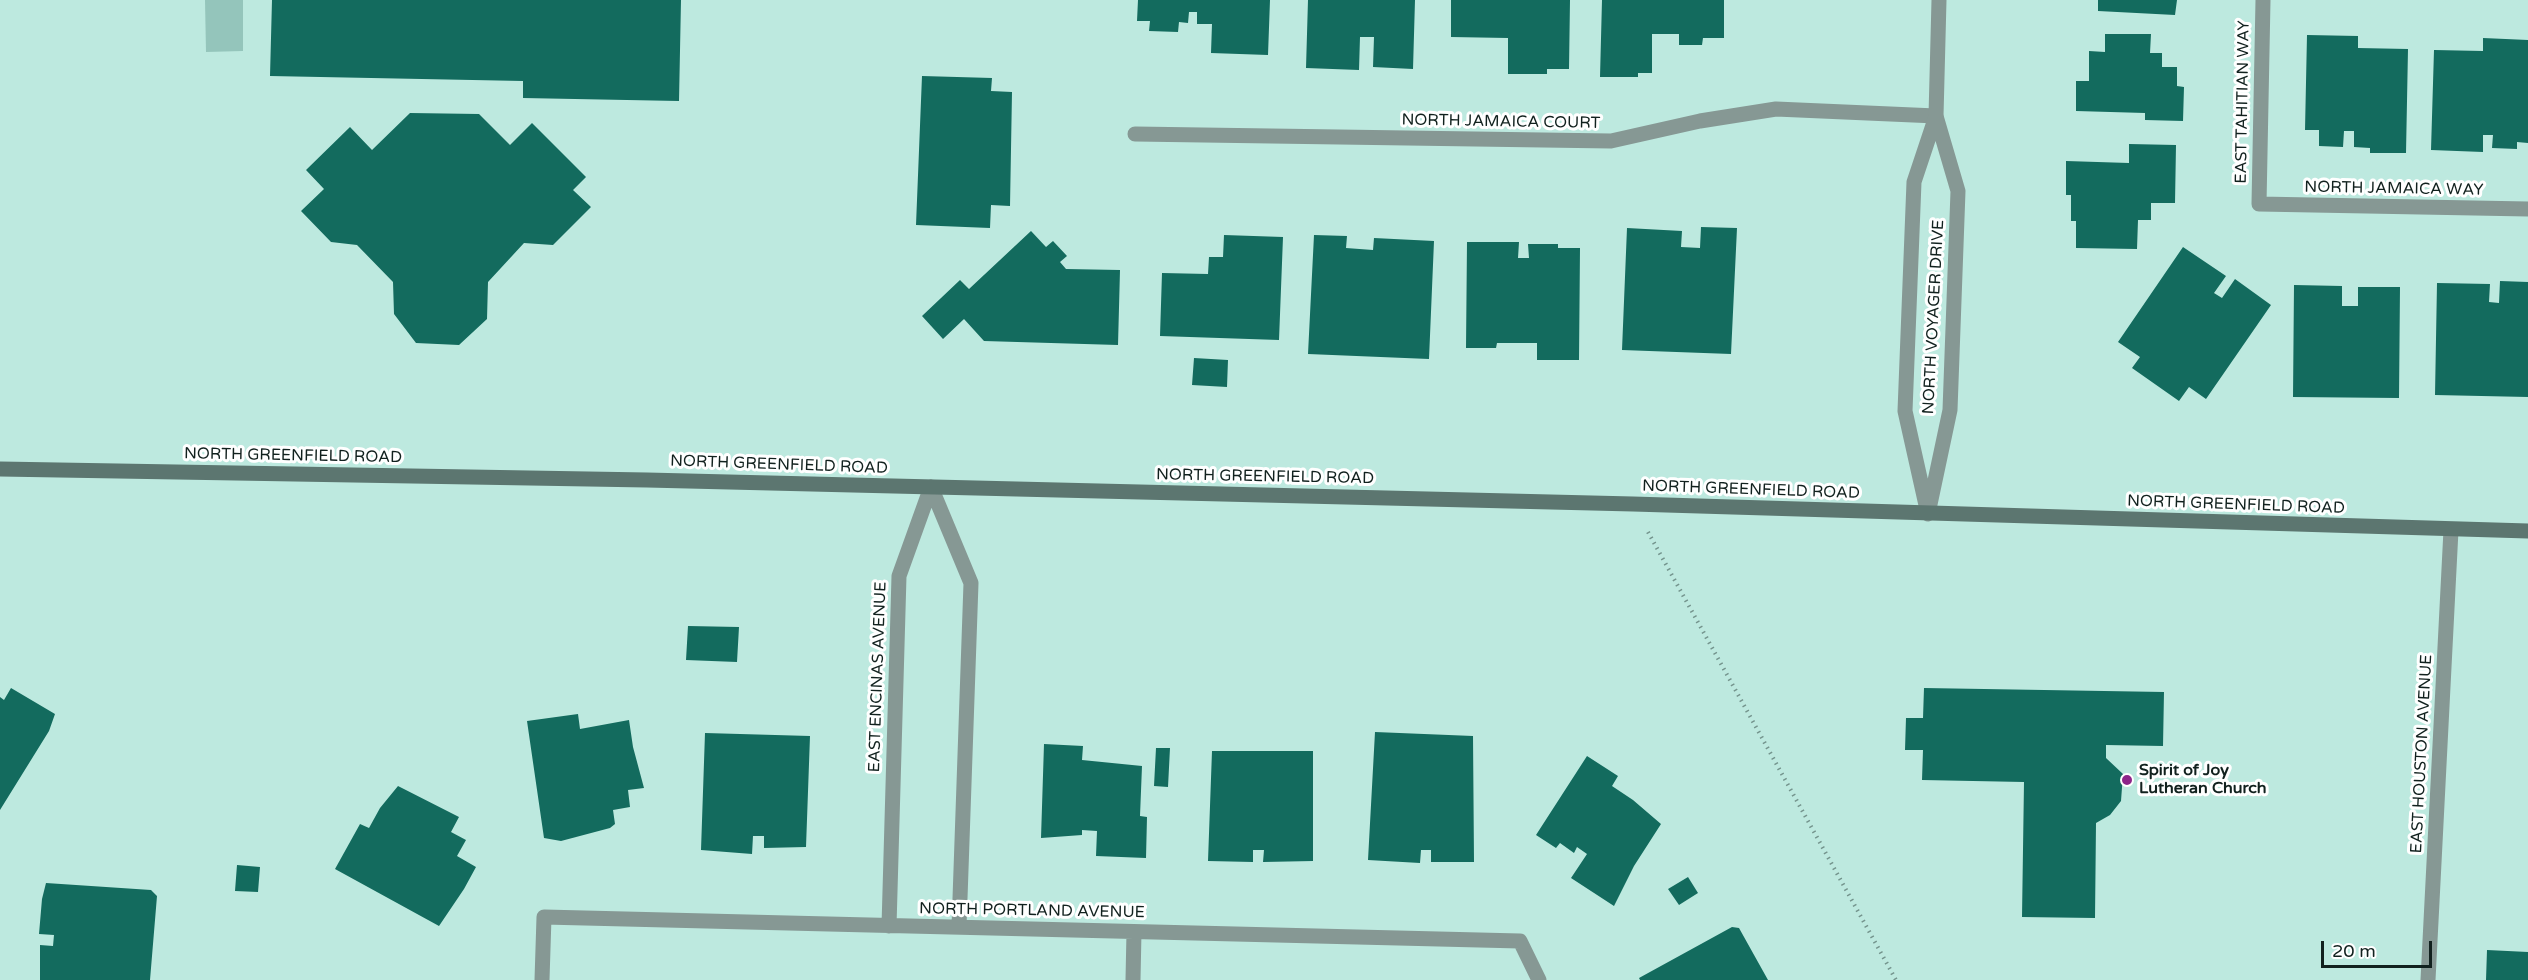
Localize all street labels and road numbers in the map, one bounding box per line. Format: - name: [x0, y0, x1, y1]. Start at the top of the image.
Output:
- street label: EAST TAHITIAN WAY: [2232, 20, 2254, 184]
- street label: NORTH JAMAICA COURT: [1401, 111, 1601, 133]
- street label: NORTH JAMAICA WAY: [2304, 178, 2484, 200]
- street label: NORTH VOYAGER DRIVE: [1919, 219, 1949, 415]
- street label: NORTH GREENFIELD ROAD: [184, 444, 402, 468]
- street label: NORTH GREENFIELD ROAD: [670, 452, 888, 478]
- street label: NORTH GREENFIELD ROAD: [1156, 465, 1374, 489]
- street label: NORTH GREENFIELD ROAD: [1642, 477, 1860, 503]
- street label: NORTH GREENFIELD ROAD: [2127, 492, 2345, 518]
- street label: EAST ENCINAS AVENUE: [865, 581, 891, 773]
- street label: EAST HOUSTON AVENUE: [2407, 654, 2437, 854]
- street label: NORTH PORTLAND AVENUE: [919, 899, 1145, 923]

